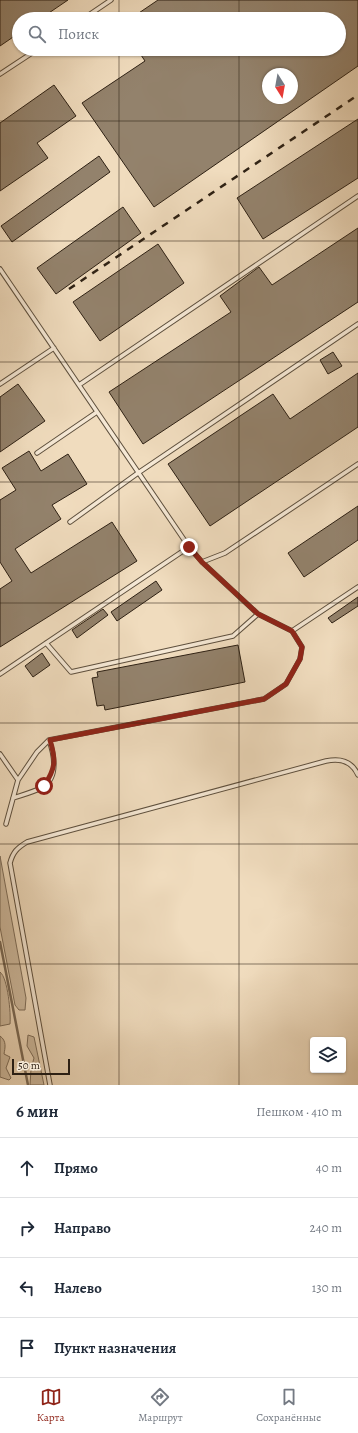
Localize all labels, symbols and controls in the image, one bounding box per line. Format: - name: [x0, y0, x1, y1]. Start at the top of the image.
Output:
- search box: [12, 12, 346, 56]
- icon: search: [26, 23, 48, 45]
- text: Поиск: [58, 24, 99, 44]
- north arrow: [262, 68, 298, 104]
- route end: [180, 538, 198, 556]
- route start: [35, 777, 53, 795]
- map controls: [310, 1037, 346, 1073]
- button: layers: [310, 1037, 346, 1073]
- scale bar: [12, 1057, 70, 1076]
- text: 50 m: [18, 1058, 40, 1073]
- text: 6 мин: [16, 1100, 58, 1123]
- text: Пешком · 410 m: [256, 1103, 342, 1120]
- icon: ahead: [16, 1157, 38, 1179]
- text: Прямо: [54, 1158, 98, 1178]
- text: 40 m: [316, 1159, 342, 1176]
- icon: right: [16, 1217, 38, 1239]
- text: Направо: [54, 1218, 111, 1238]
- text: 240 m: [310, 1219, 342, 1236]
- icon: left: [16, 1277, 38, 1299]
- text: Налево: [54, 1278, 102, 1298]
- text: 130 m: [312, 1279, 342, 1296]
- icon: arrive: [16, 1337, 38, 1359]
- text: Пункт назначения: [54, 1338, 176, 1358]
- tab: Карта: [37, 1386, 65, 1425]
- tab: Маршрут: [138, 1386, 183, 1425]
- tab: Сохранённые: [256, 1386, 321, 1425]

